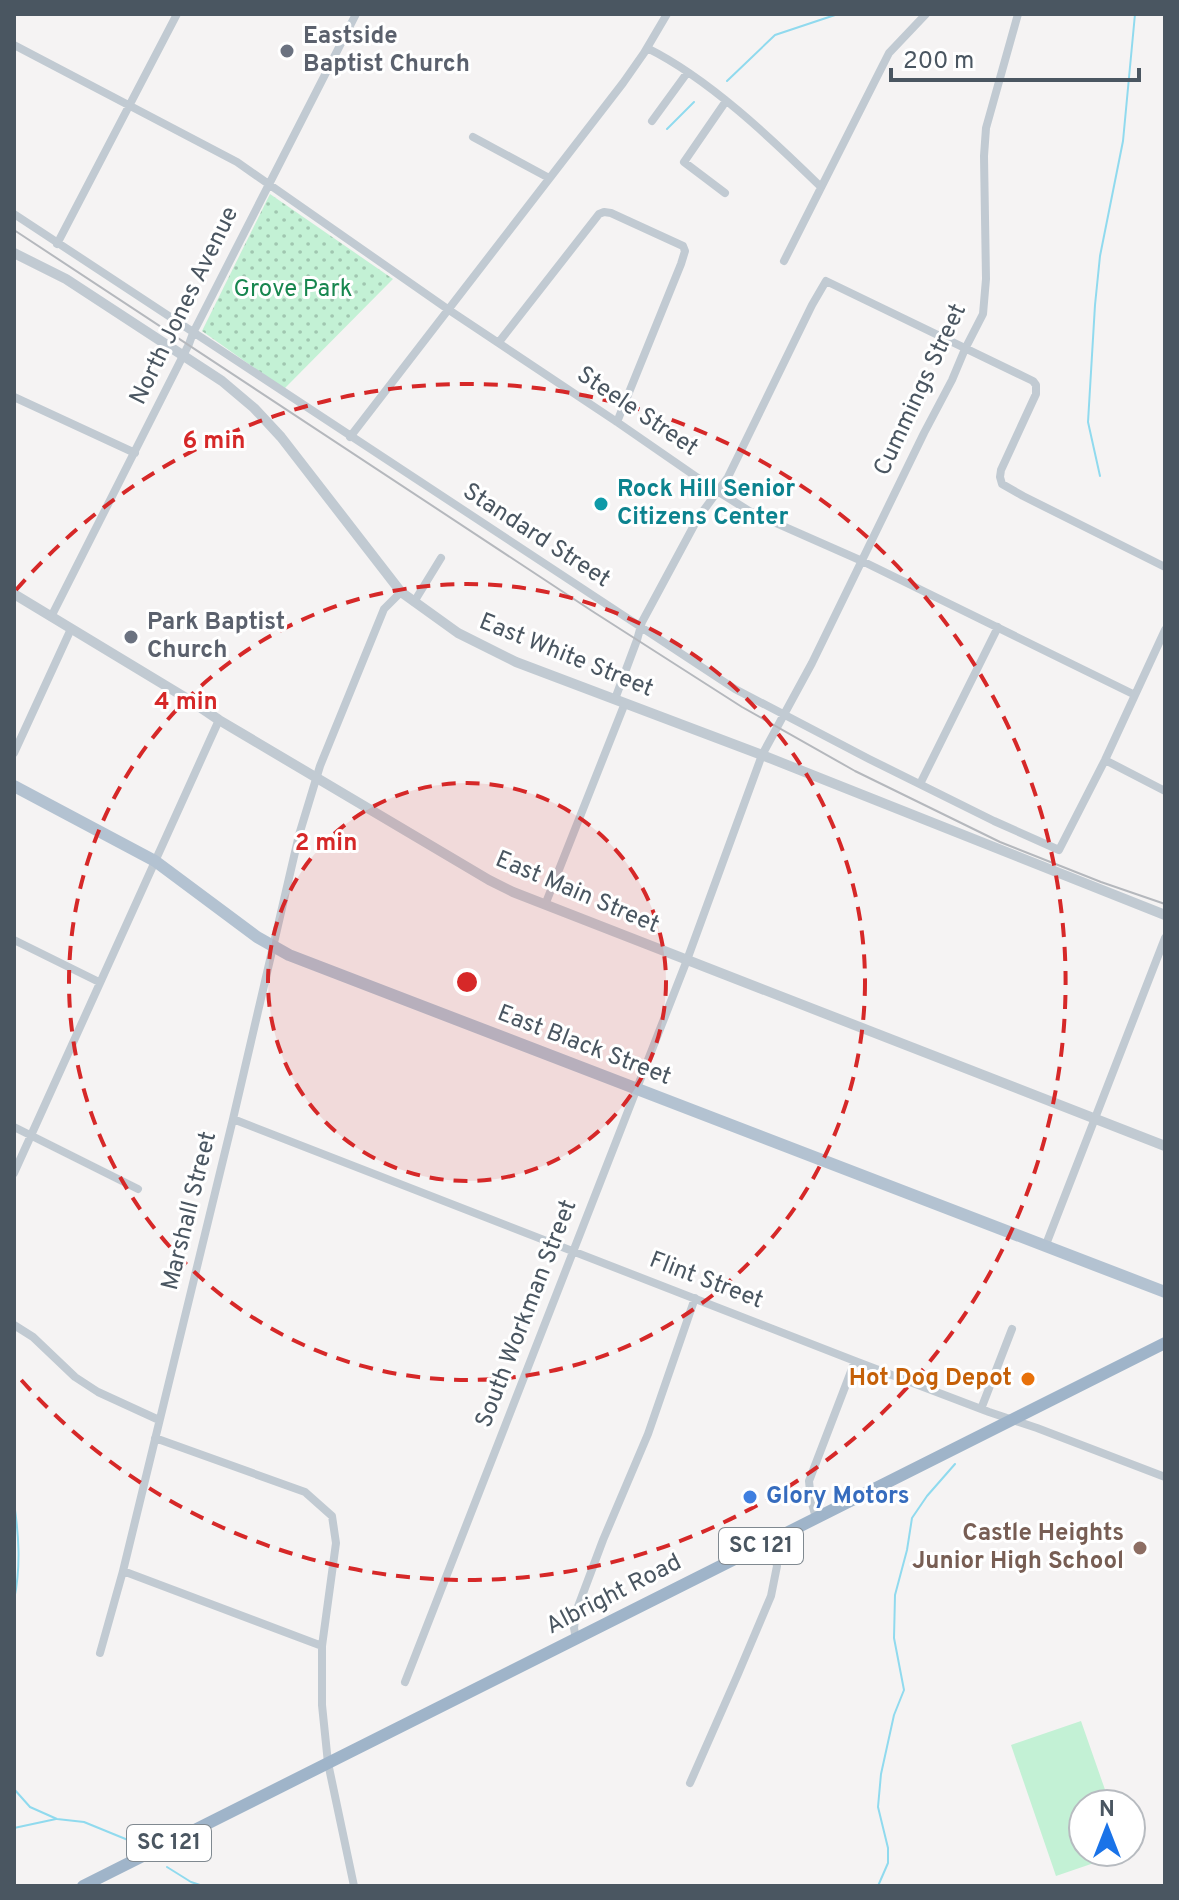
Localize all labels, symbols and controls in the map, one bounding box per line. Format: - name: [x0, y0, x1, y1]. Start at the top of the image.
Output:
- place label: Eastside Baptist Church: [303, 22, 470, 80]
- scale bar: [891, 32, 1139, 82]
- marker: Eastside Baptist Church: [278, 42, 296, 60]
- text: 200 m: [903, 47, 974, 77]
- street label: North Jones Avenue: [124, 202, 246, 410]
- park label: Grove Park: [234, 275, 352, 305]
- street label: Cummings Street: [868, 299, 974, 481]
- street label: Steele Street: [571, 360, 703, 464]
- text: 6 min: [183, 427, 245, 457]
- place label: Rock Hill Senior Citizens Center: [617, 475, 795, 533]
- street label: Standard Street: [456, 477, 616, 595]
- marker: Rock Hill Senior Citizens Center: [592, 495, 610, 513]
- street label: East White Street: [474, 607, 658, 705]
- place label: Park Baptist Church: [147, 608, 285, 666]
- marker: Park Baptist Church: [122, 628, 140, 646]
- text: 4 min: [154, 688, 218, 718]
- text: 2 min: [295, 829, 357, 859]
- street label: East Main Street: [491, 845, 663, 941]
- centre of rings: [453, 968, 481, 996]
- street label: East Black Street: [493, 999, 675, 1093]
- street label: Marshall Street: [156, 1129, 224, 1293]
- street label: South Workman Street: [470, 1196, 584, 1432]
- street label: Flint Street: [645, 1246, 767, 1316]
- place label: Hot Dog Depot: [849, 1364, 1012, 1394]
- marker: Hot Dog Depot: [1019, 1370, 1037, 1388]
- place label: Glory Motors: [766, 1482, 910, 1512]
- marker: Glory Motors: [741, 1488, 759, 1506]
- place label: Castle Heights Junior High School: [912, 1519, 1124, 1577]
- road number: SC 121: [719, 1528, 803, 1564]
- marker: Castle Heights Junior High School: [1131, 1539, 1149, 1557]
- street label: Albright Road: [541, 1548, 687, 1642]
- north arrow: [1067, 1788, 1147, 1868]
- text: N: [1099, 1797, 1115, 1824]
- road number: SC 121: [127, 1825, 211, 1861]

